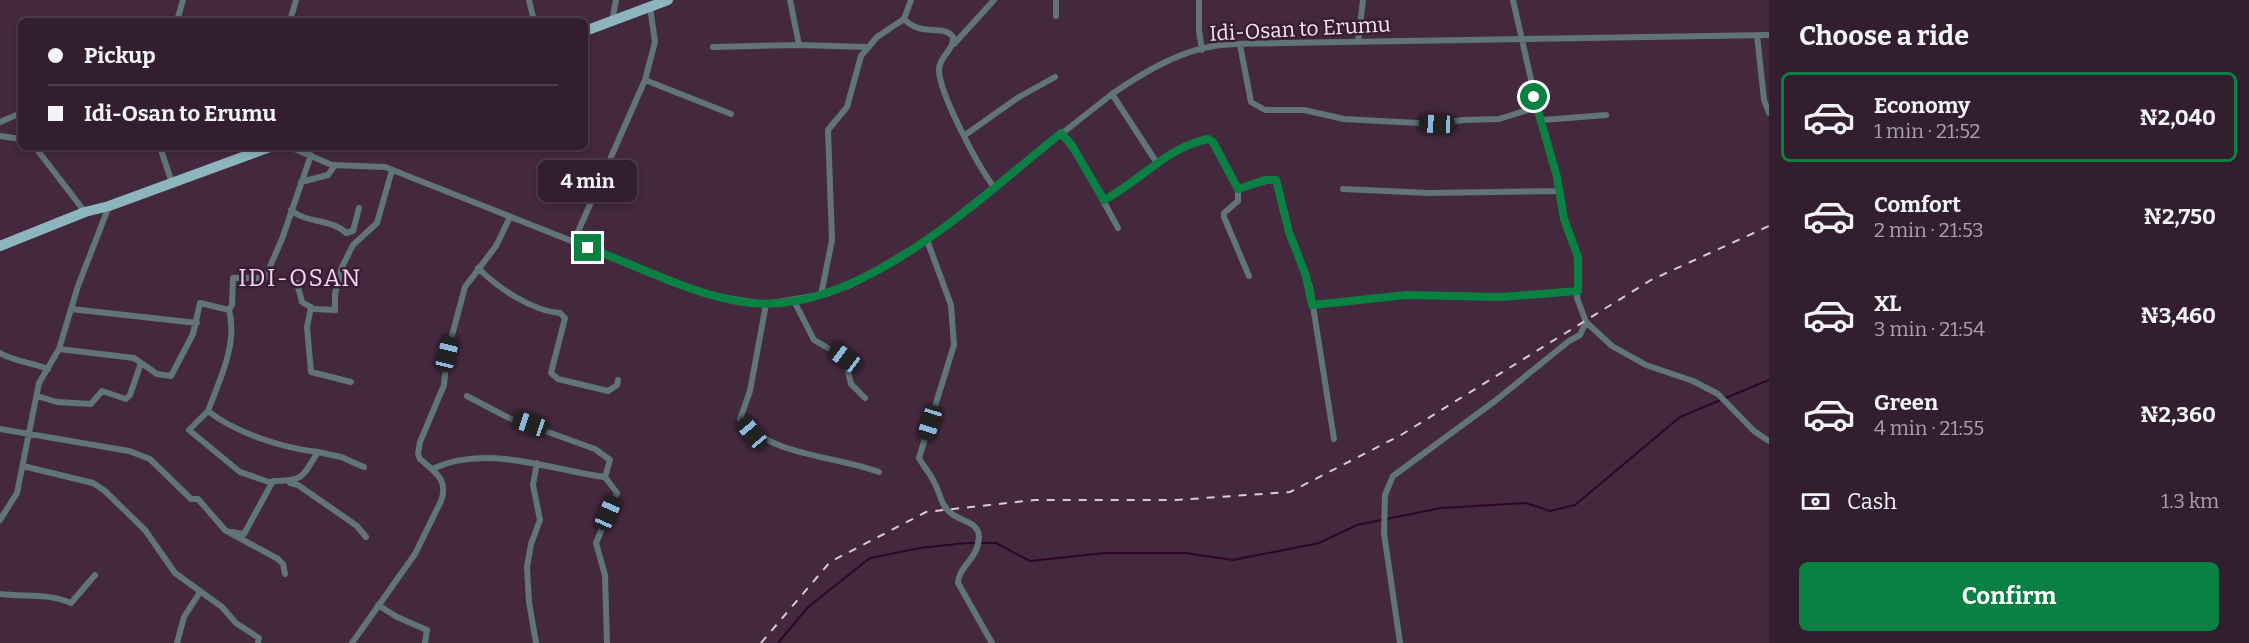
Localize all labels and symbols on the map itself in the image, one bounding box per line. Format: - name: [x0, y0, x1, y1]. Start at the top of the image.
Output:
- street label: Idi-Osan to Erumu: [1209, 11, 1391, 47]
- route start: [1520, 83, 1547, 110]
- car: [1419, 114, 1455, 134]
- callout: 4 min: [538, 161, 638, 203]
- route end: [574, 234, 601, 261]
- district label: IDI-OSAN: [238, 264, 362, 292]
- car: [434, 334, 460, 374]
- car: [825, 340, 865, 376]
- car: [916, 403, 944, 443]
- car: [510, 410, 550, 438]
- car: [734, 413, 770, 453]
- car: [592, 493, 624, 533]

